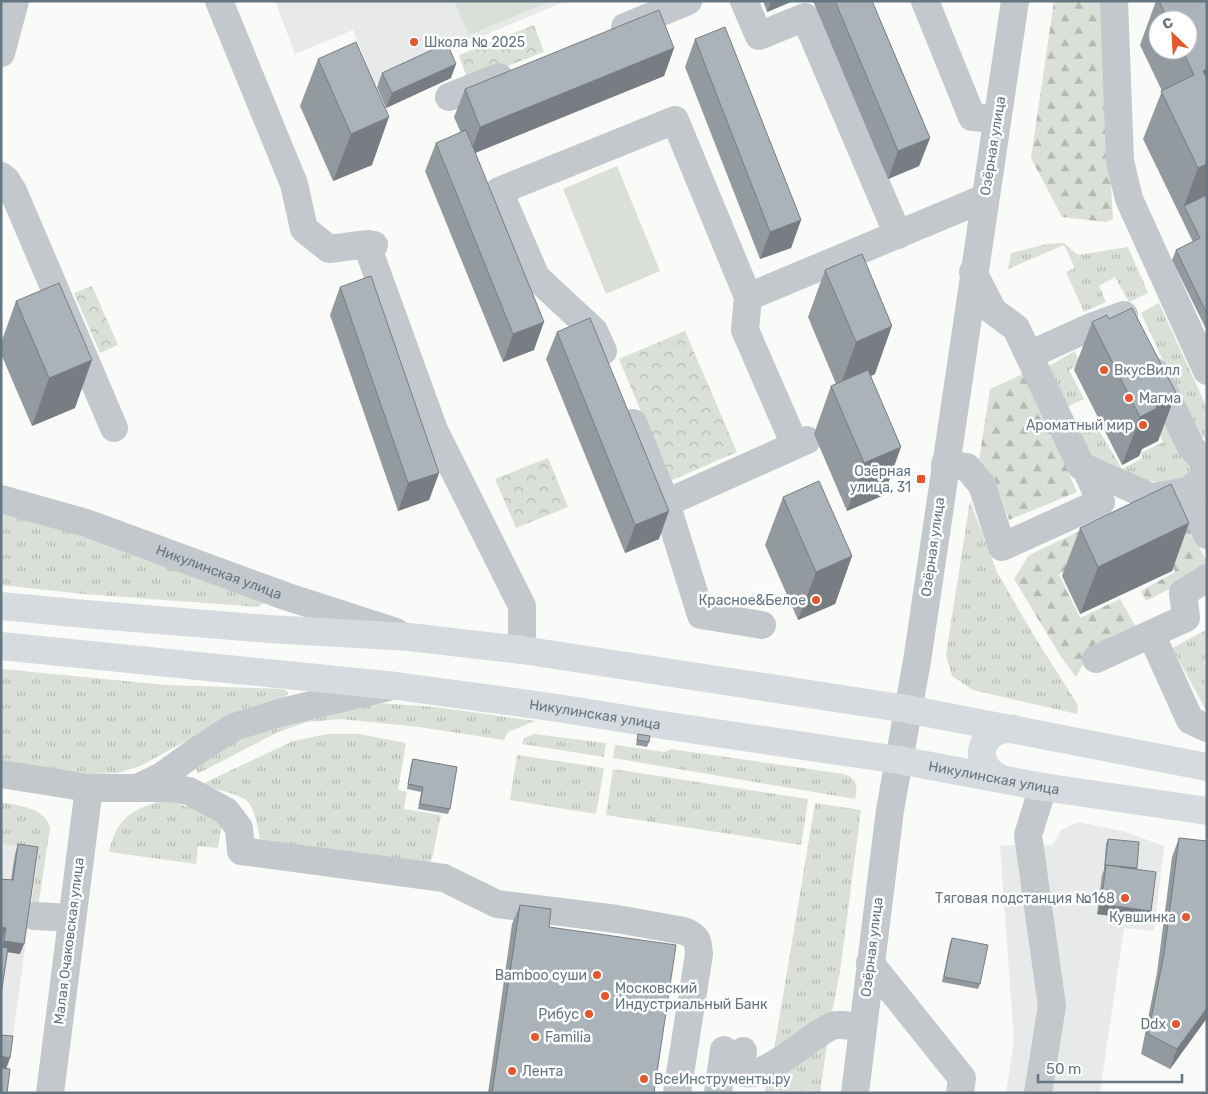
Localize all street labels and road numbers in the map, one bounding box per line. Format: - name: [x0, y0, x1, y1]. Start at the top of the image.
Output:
- street label: Озёрная улица: [977, 95, 1009, 197]
- street label: Озёрная улица: [918, 496, 948, 598]
- street label: Никулинская улица: [154, 541, 284, 603]
- street label: Никулинская улица: [528, 696, 662, 733]
- street label: Никулинская улица: [927, 757, 1061, 798]
- street label: Малая Очаковская улица: [50, 857, 88, 1025]
- street label: Озёрная улица: [857, 896, 887, 998]

